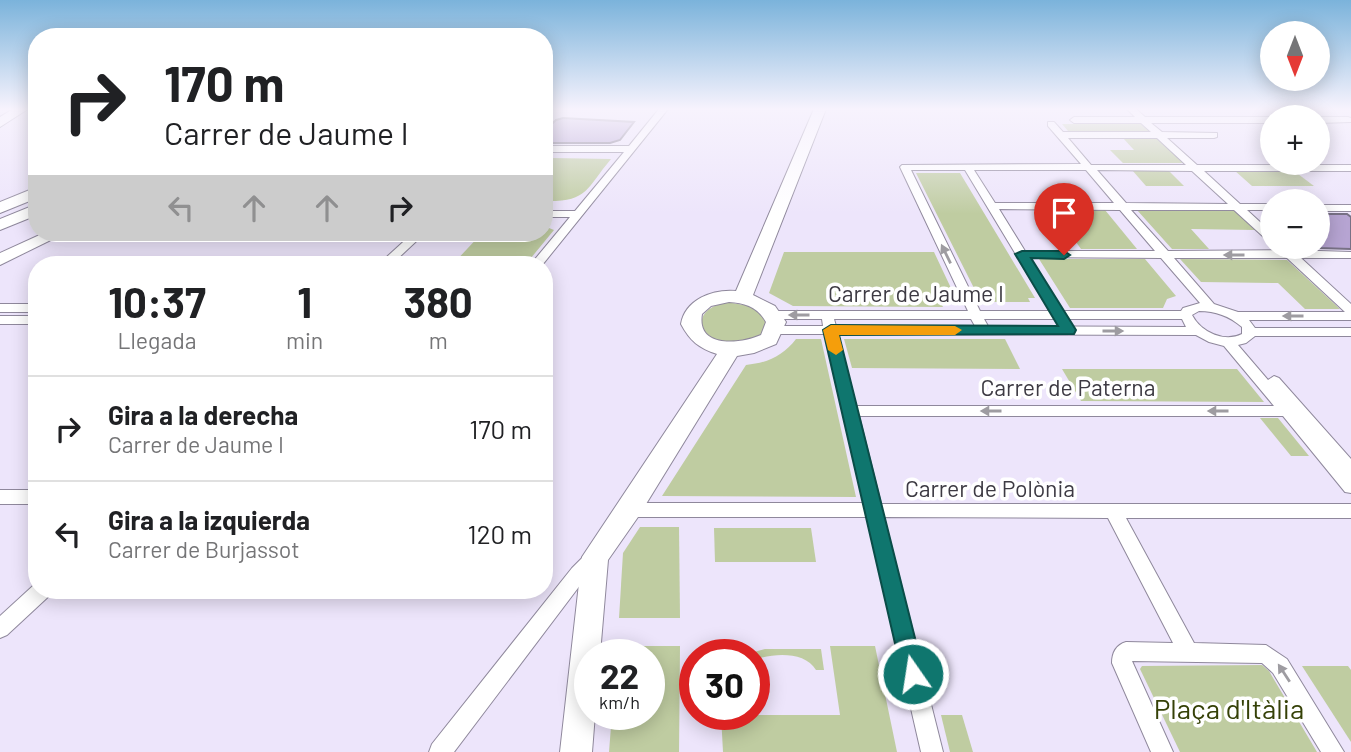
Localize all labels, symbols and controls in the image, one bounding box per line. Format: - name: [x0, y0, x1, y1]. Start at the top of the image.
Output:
- north arrow: [1260, 21, 1330, 91]
- map controls: [1260, 21, 1330, 259]
- text: 170 m: [164, 53, 284, 112]
- icon: right: [49, 56, 140, 147]
- button: +: [1260, 105, 1330, 175]
- text: Carrer de Jaume I: [164, 113, 409, 151]
- pin: [1034, 183, 1094, 255]
- icon: left: [162, 189, 200, 227]
- icon: ahead: [235, 189, 273, 227]
- icon: ahead: [308, 189, 346, 227]
- icon: right: [381, 189, 419, 227]
- button: −: [1260, 189, 1330, 259]
- icon: arrive: [1045, 194, 1083, 232]
- one-way arrow: [940, 244, 952, 264]
- one-way arrow: [1223, 249, 1245, 261]
- text: 10:37: [108, 276, 206, 326]
- text: 1: [297, 276, 312, 326]
- text: 380: [403, 276, 473, 326]
- street label: Carrer de Jaume I: [828, 279, 1004, 307]
- one-way arrow: [788, 309, 810, 321]
- one-way arrow: [1282, 310, 1304, 322]
- one-way arrow: [1102, 325, 1124, 337]
- text: Llegada: [118, 326, 196, 354]
- text: min: [286, 326, 323, 354]
- text: m: [429, 326, 448, 354]
- street label: Carrer de Paterna: [981, 373, 1155, 401]
- text: Gira a la derecha: [108, 399, 298, 430]
- one-way arrow: [980, 405, 1002, 417]
- one-way arrow: [1207, 405, 1229, 417]
- icon: right: [49, 410, 87, 448]
- text: 170 m: [469, 413, 532, 444]
- text: Carrer de Jaume I: [108, 430, 284, 458]
- street label: Carrer de Polònia: [905, 474, 1075, 502]
- text: Gira a la izquierda: [108, 504, 310, 535]
- icon: left: [49, 515, 87, 553]
- text: 120 m: [468, 518, 532, 549]
- text: Carrer de Burjassot: [108, 535, 300, 563]
- position arrow: [876, 637, 950, 711]
- speed limit sign: 30: [679, 639, 770, 730]
- text: 22: [600, 654, 639, 696]
- one-way arrow: [1278, 663, 1291, 683]
- text: km/h: [599, 691, 640, 713]
- park label: Plaça d'Itàlia: [1154, 691, 1304, 725]

